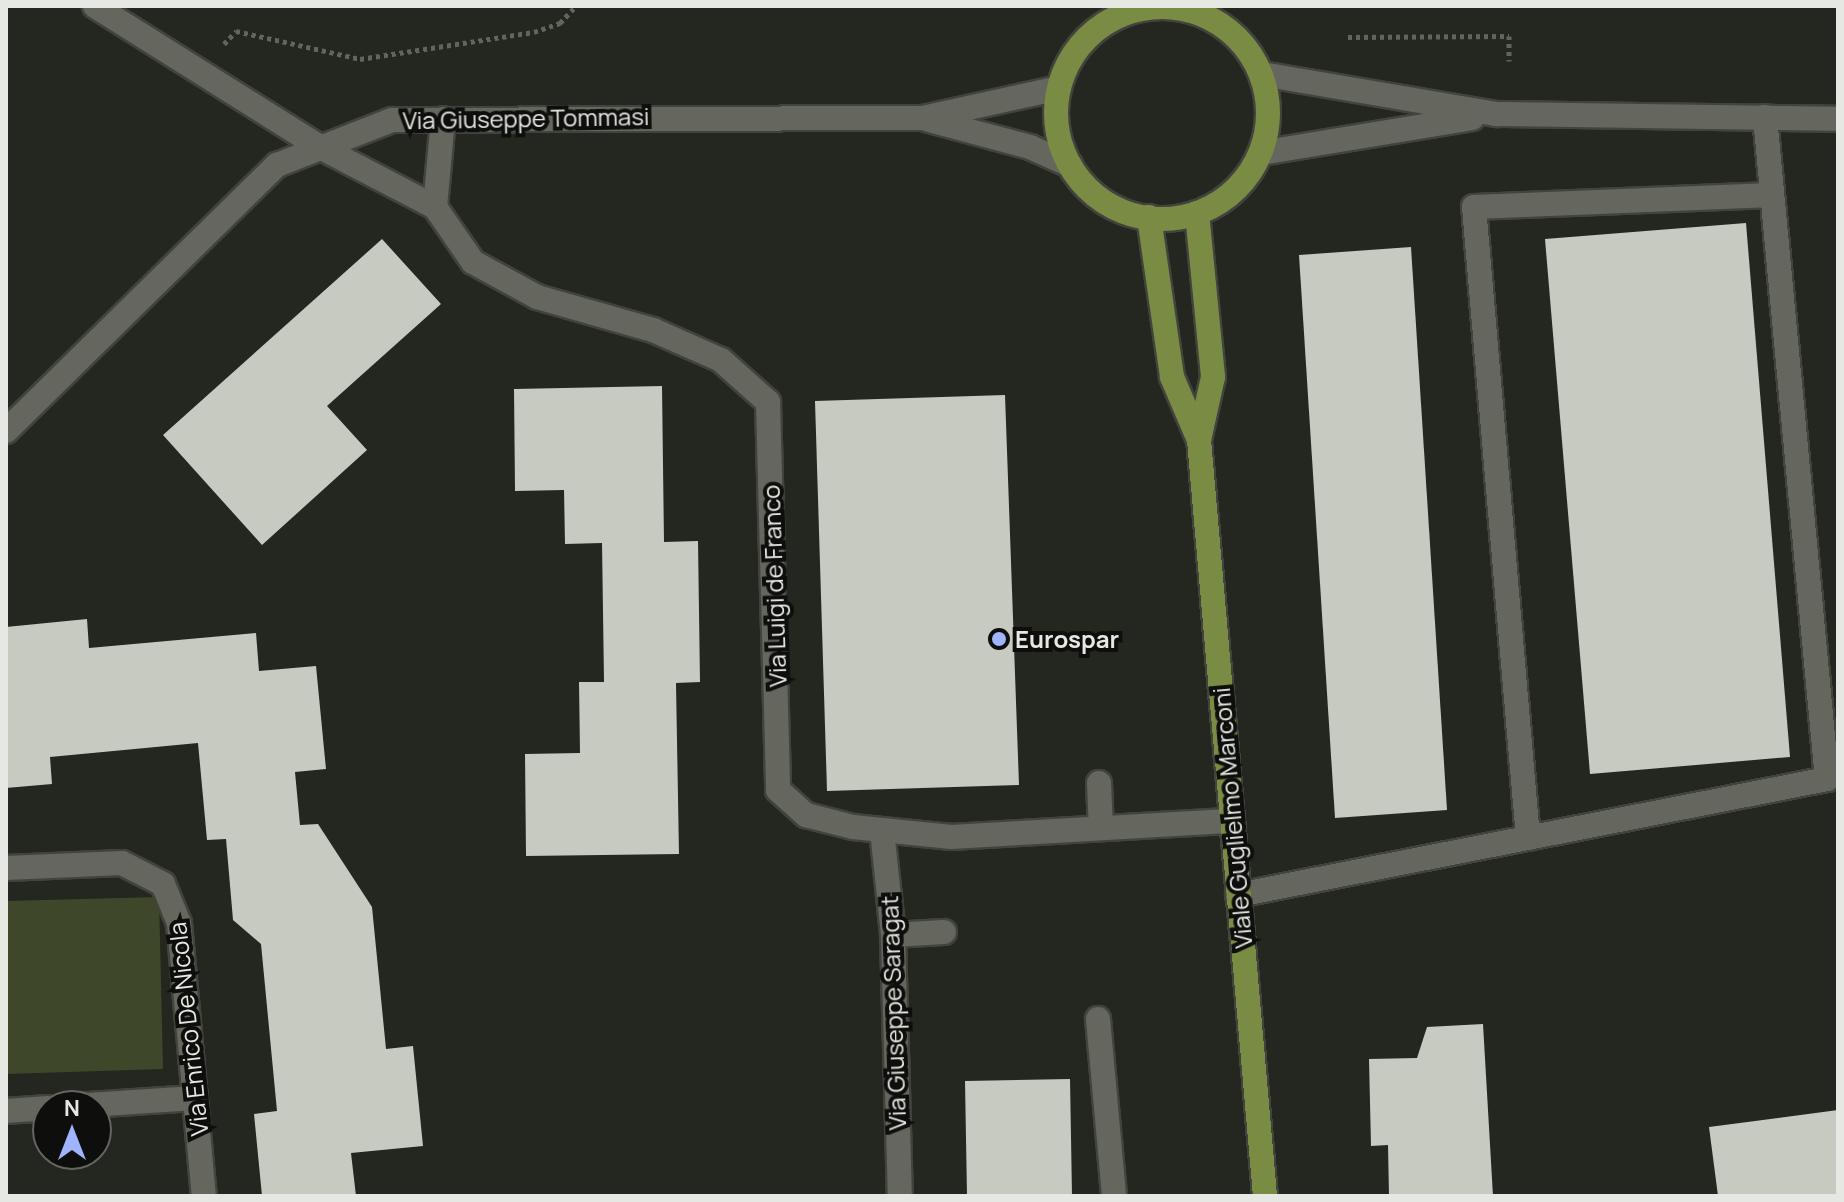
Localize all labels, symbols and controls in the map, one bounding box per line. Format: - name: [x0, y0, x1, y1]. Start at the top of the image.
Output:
- street label: Via Giuseppe Tommasi: [402, 101, 650, 135]
- street label: Via Luigi de Franco: [756, 484, 792, 688]
- place label: Eurospar: [1015, 625, 1119, 653]
- marker: Eurospar: [990, 630, 1008, 648]
- street label: Viale Guglielmo Marconi: [1206, 686, 1258, 950]
- street label: Via Giuseppe Saragat: [875, 895, 911, 1131]
- street label: Via Enrico De Nicola: [162, 921, 214, 1137]
- north arrow: [32, 1090, 112, 1170]
- text: N: [64, 1093, 80, 1123]

